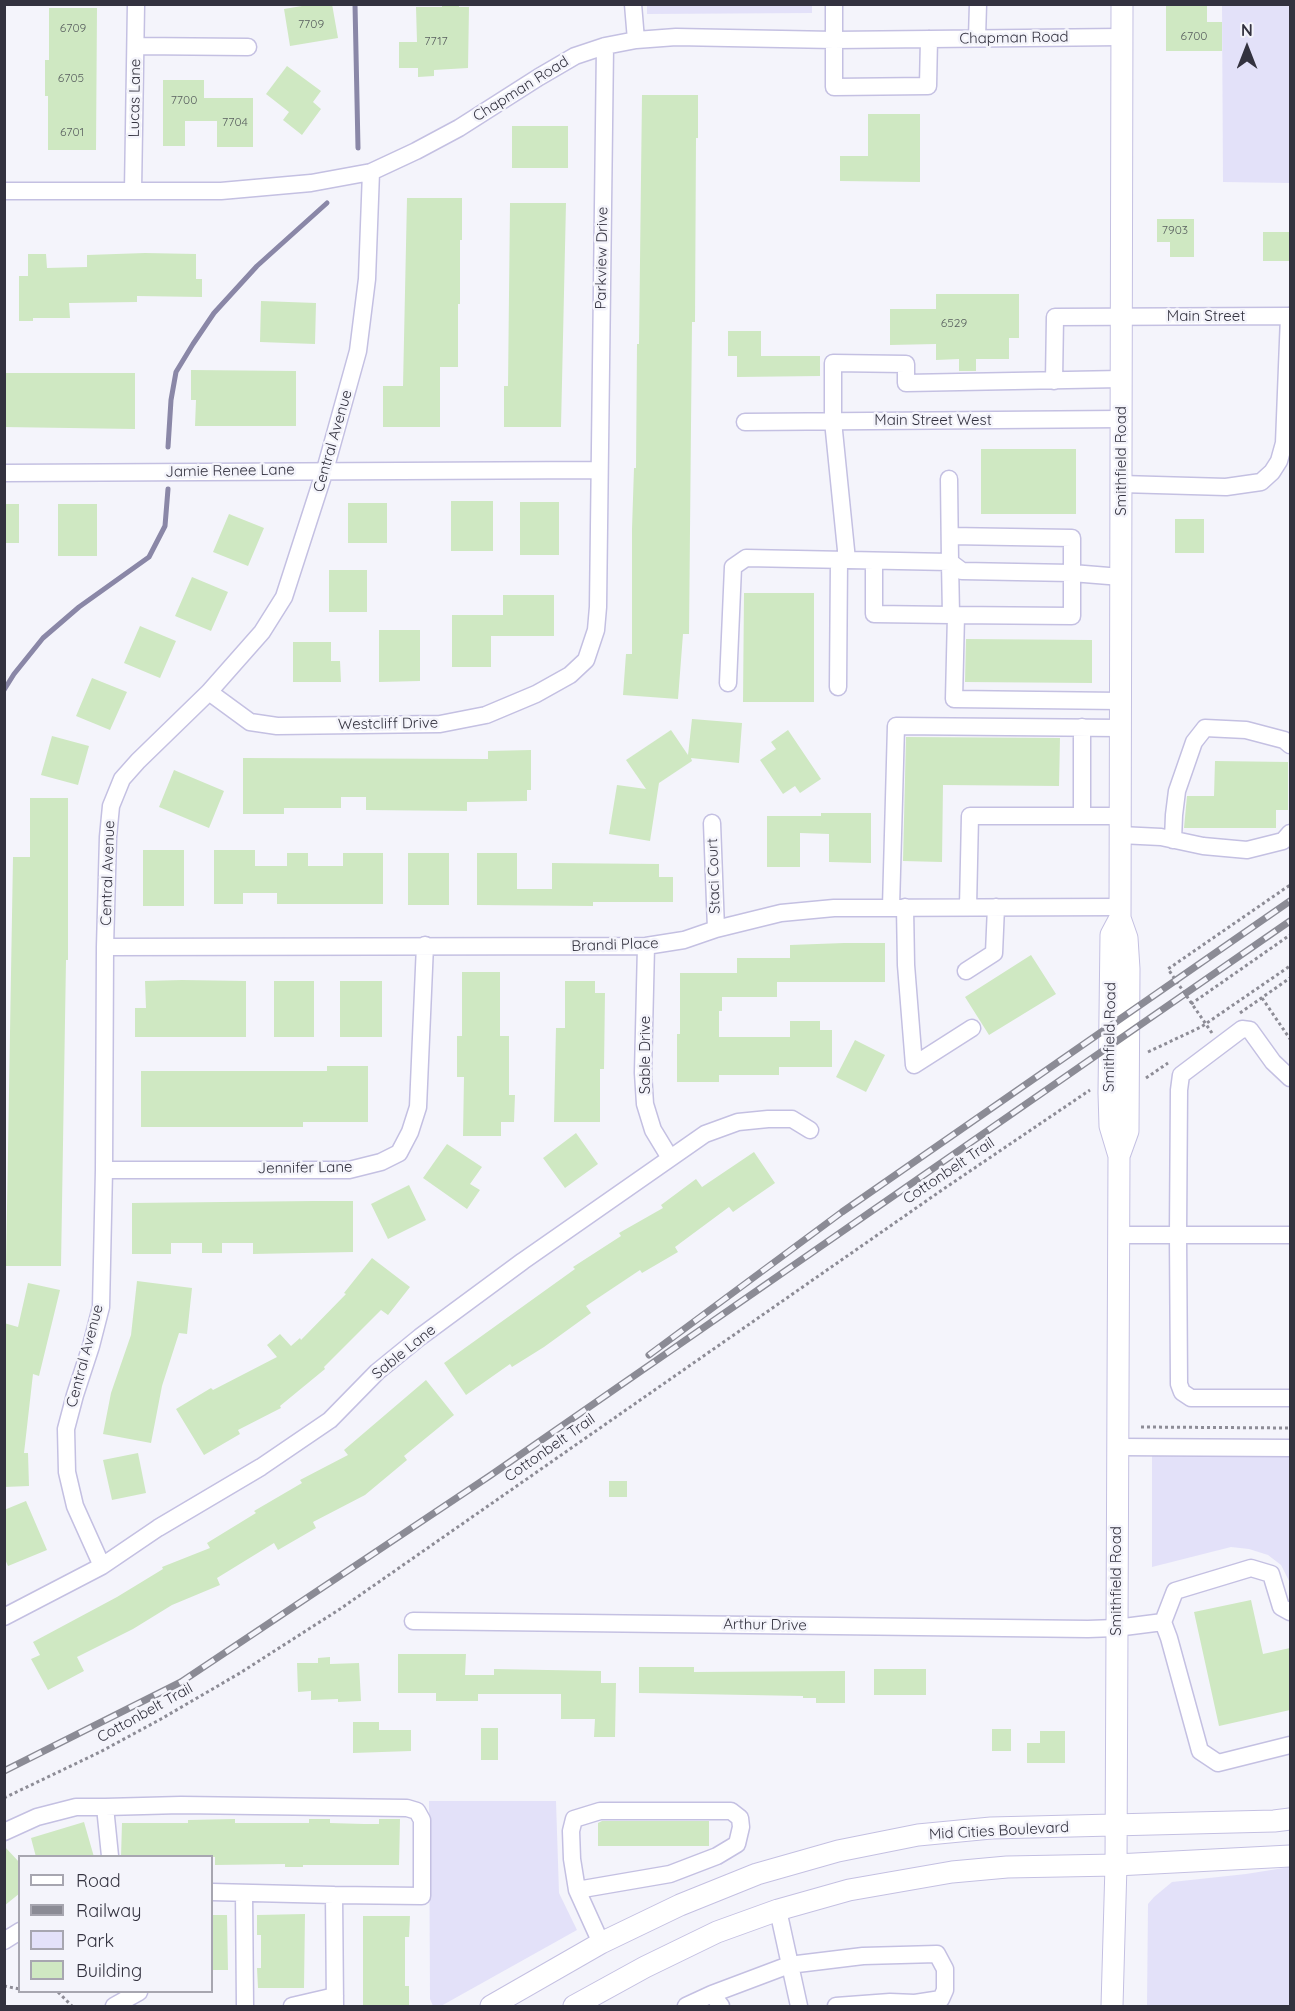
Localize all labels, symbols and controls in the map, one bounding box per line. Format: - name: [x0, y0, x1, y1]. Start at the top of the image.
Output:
- house number: 7709: [298, 17, 324, 31]
- north arrow: [1217, 18, 1277, 78]
- text: N: [1241, 20, 1253, 40]
- house number: 6709: [60, 21, 86, 35]
- street label: Chapman Road: [959, 28, 1069, 48]
- house number: 6700: [1181, 29, 1207, 43]
- house number: 7717: [424, 34, 448, 48]
- street label: Chapman Road: [470, 52, 572, 126]
- street label: Lucas Lane: [125, 58, 145, 138]
- house number: 6705: [58, 71, 84, 85]
- house number: 7700: [171, 93, 197, 107]
- house number: 7704: [222, 115, 248, 129]
- house number: 6701: [60, 125, 84, 139]
- street label: Parkview Drive: [592, 206, 612, 310]
- house number: 7903: [1162, 223, 1188, 237]
- street label: Main Street: [1167, 307, 1245, 325]
- house number: 6529: [941, 316, 967, 330]
- street label: Central Avenue: [310, 388, 356, 494]
- street label: Smithfield Road: [1112, 406, 1130, 516]
- street label: Main Street West: [874, 411, 992, 429]
- street label: Jamie Renee Lane: [165, 461, 295, 481]
- street label: Westcliff Drive: [338, 714, 438, 734]
- street label: Central Avenue: [97, 820, 119, 926]
- street label: Staci Court: [704, 838, 724, 914]
- street label: Brandi Place: [571, 934, 659, 956]
- street label: Smithfield Road: [1100, 982, 1120, 1092]
- street label: Sable Drive: [636, 1016, 654, 1094]
- street label: Cottonbelt Trail: [900, 1134, 998, 1208]
- street label: Jennifer Lane: [257, 1158, 353, 1178]
- street label: Central Avenue: [63, 1303, 107, 1409]
- street label: Sable Lane: [369, 1321, 439, 1383]
- street label: Cottonbelt Trail: [501, 1410, 599, 1486]
- street label: Smithfield Road: [1107, 1526, 1125, 1636]
- street label: Arthur Drive: [723, 1615, 807, 1635]
- street label: Cottonbelt Trail: [94, 1679, 196, 1747]
- street label: Mid Cities Boulevard: [928, 1818, 1070, 1844]
- legend: [18, 1855, 213, 1993]
- text: Road: [76, 1869, 121, 1892]
- text: Railway: [76, 1899, 142, 1922]
- text: Park: [76, 1929, 114, 1952]
- text: Building: [76, 1959, 142, 1982]

